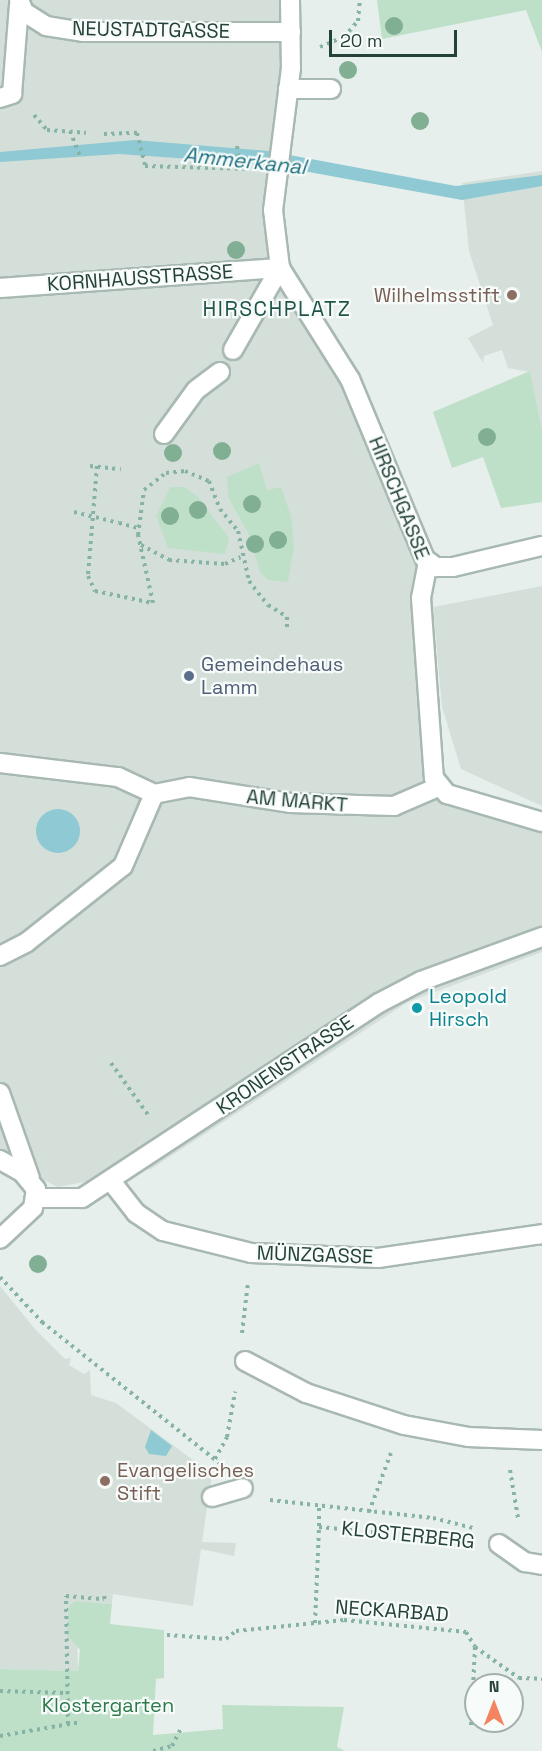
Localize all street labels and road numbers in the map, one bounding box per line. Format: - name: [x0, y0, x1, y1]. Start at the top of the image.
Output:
- street label: NEUSTADTGASSE: [72, 17, 230, 43]
- street label: KORNHAUSSTRASSE: [46, 260, 234, 296]
- street label: HIRSCHGASSE: [363, 433, 435, 563]
- street label: AM MARKT: [245, 785, 349, 817]
- street label: KRONENSTRASSE: [212, 1010, 358, 1120]
- street label: MÜNZGASSE: [256, 1241, 374, 1269]
- street label: KLOSTERBERG: [340, 1516, 476, 1554]
- street label: NECKARBAD: [334, 1595, 450, 1627]

